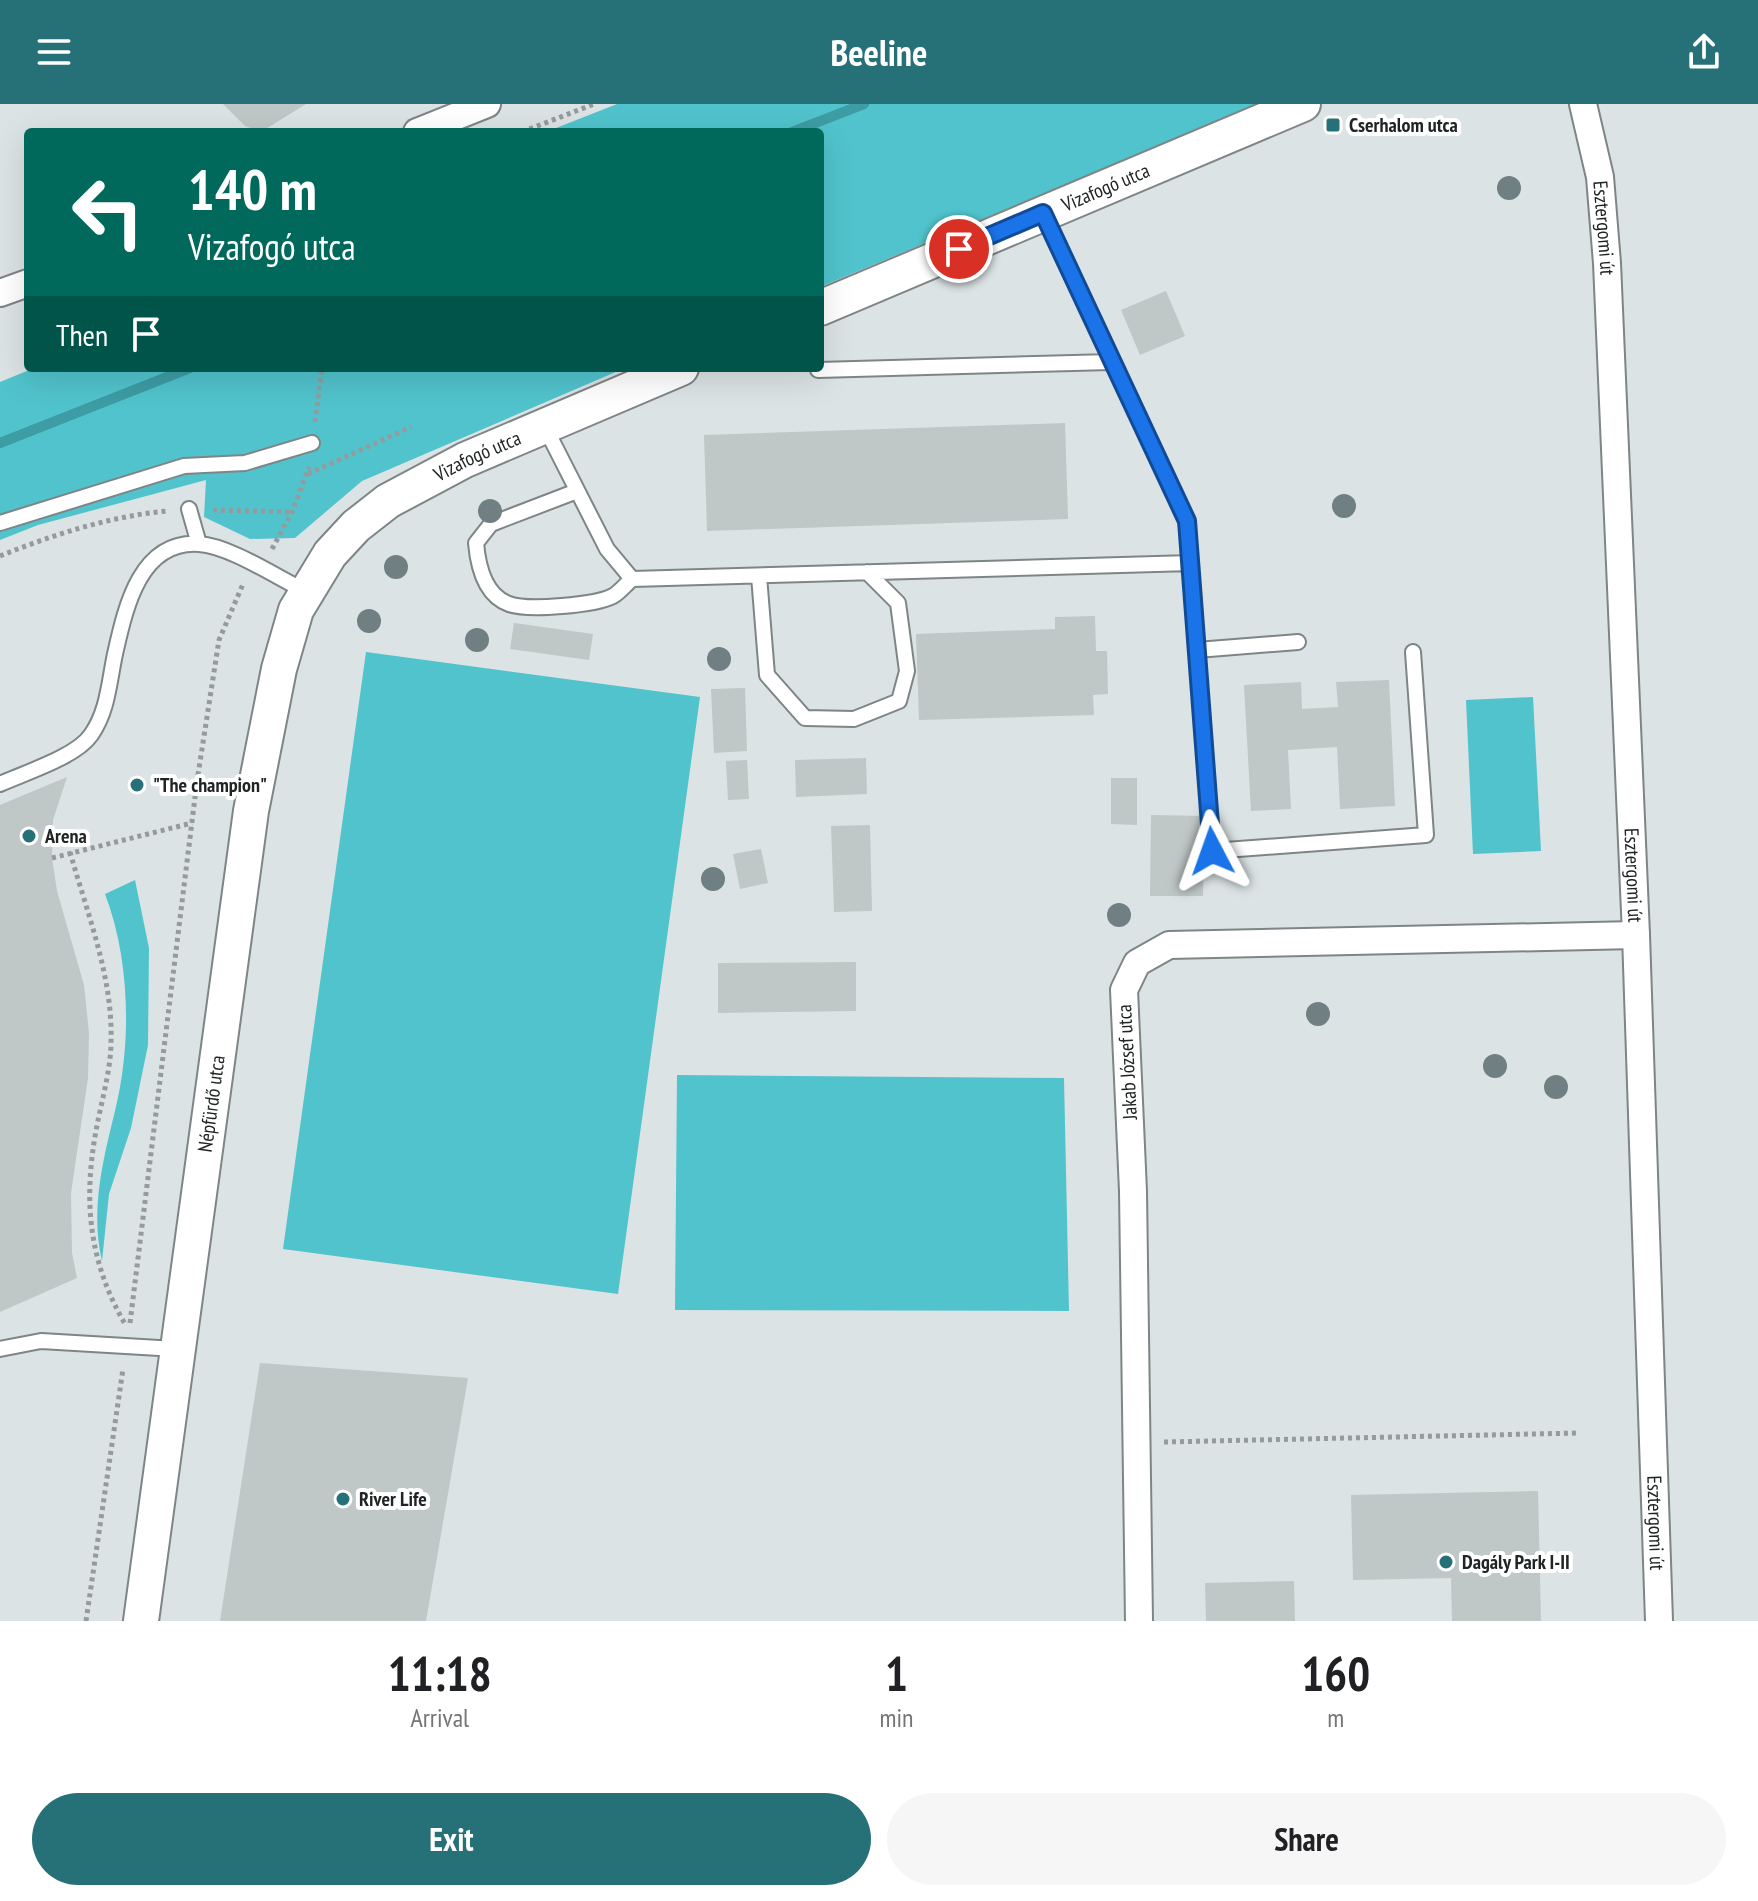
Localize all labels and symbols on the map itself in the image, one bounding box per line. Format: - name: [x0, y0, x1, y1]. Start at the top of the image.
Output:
- place label: Cserhalom utca: [1349, 112, 1458, 138]
- marker: Cserhalom utca: [1324, 116, 1342, 134]
- street label: Vizafogó utca: [1057, 157, 1154, 218]
- street label: Esztergomi út: [1587, 180, 1621, 276]
- pin: [925, 215, 993, 283]
- street label: Vizafogó utca: [428, 425, 525, 488]
- place label: "The champion": [153, 772, 267, 798]
- marker: "The champion": [128, 776, 146, 794]
- position arrow: [1170, 809, 1254, 893]
- place label: Arena: [44, 823, 87, 849]
- marker: Arena: [20, 827, 38, 845]
- street label: Esztergomi út: [1618, 827, 1648, 924]
- street label: Jakab József utca: [1111, 1004, 1143, 1121]
- street label: Népfürdő utca: [192, 1054, 231, 1154]
- street label: Esztergomi út: [1641, 1475, 1670, 1571]
- place label: River Life: [359, 1486, 427, 1512]
- marker: River Life: [334, 1490, 352, 1508]
- place label: Dagály Park I-II: [1462, 1549, 1570, 1575]
- marker: Dagály Park I-II: [1437, 1553, 1455, 1571]

